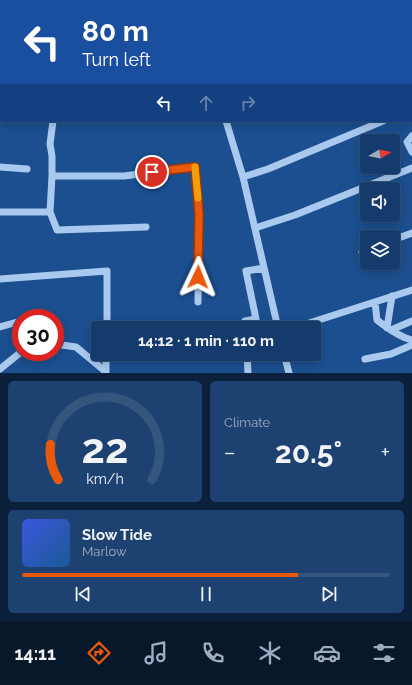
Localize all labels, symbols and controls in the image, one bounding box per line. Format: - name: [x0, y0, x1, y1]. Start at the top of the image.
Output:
- text: 80 m: [82, 15, 149, 48]
- icon: left: [16, 16, 68, 68]
- text: Turn left: [82, 49, 151, 70]
- icon: left: [153, 92, 175, 114]
- icon: ahead: [195, 92, 217, 114]
- icon: right: [237, 92, 259, 114]
- north arrow: [360, 134, 400, 174]
- map controls: [360, 134, 400, 270]
- pin: [135, 155, 169, 189]
- icon: arrive: [141, 161, 163, 183]
- button: sound: [360, 182, 400, 222]
- button: layers: [360, 230, 400, 270]
- position arrow: [177, 256, 219, 298]
- speed limit sign: 30: [12, 309, 64, 361]
- text: 14:12 · 1 min · 110 m: [138, 332, 274, 350]
- text: Climate: [224, 415, 270, 430]
- text: 22: [82, 423, 128, 472]
- text: 20.5°: [275, 435, 342, 470]
- text: −: [224, 439, 236, 465]
- text: +: [381, 439, 390, 465]
- text: km/h: [86, 470, 124, 486]
- text: Slow Tide: [82, 526, 152, 544]
- text: Marlow: [82, 544, 127, 559]
- icon: previous: [72, 583, 94, 605]
- icon: pause: [195, 583, 217, 605]
- icon: next: [318, 583, 340, 605]
- icon: directions: [85, 639, 113, 667]
- icon: music: [142, 639, 170, 667]
- icon: phone: [199, 639, 227, 667]
- icon: climate: [256, 639, 284, 667]
- icon: car: [313, 639, 341, 667]
- icon: filters: [370, 639, 398, 667]
- text: 14:11: [14, 643, 56, 664]

